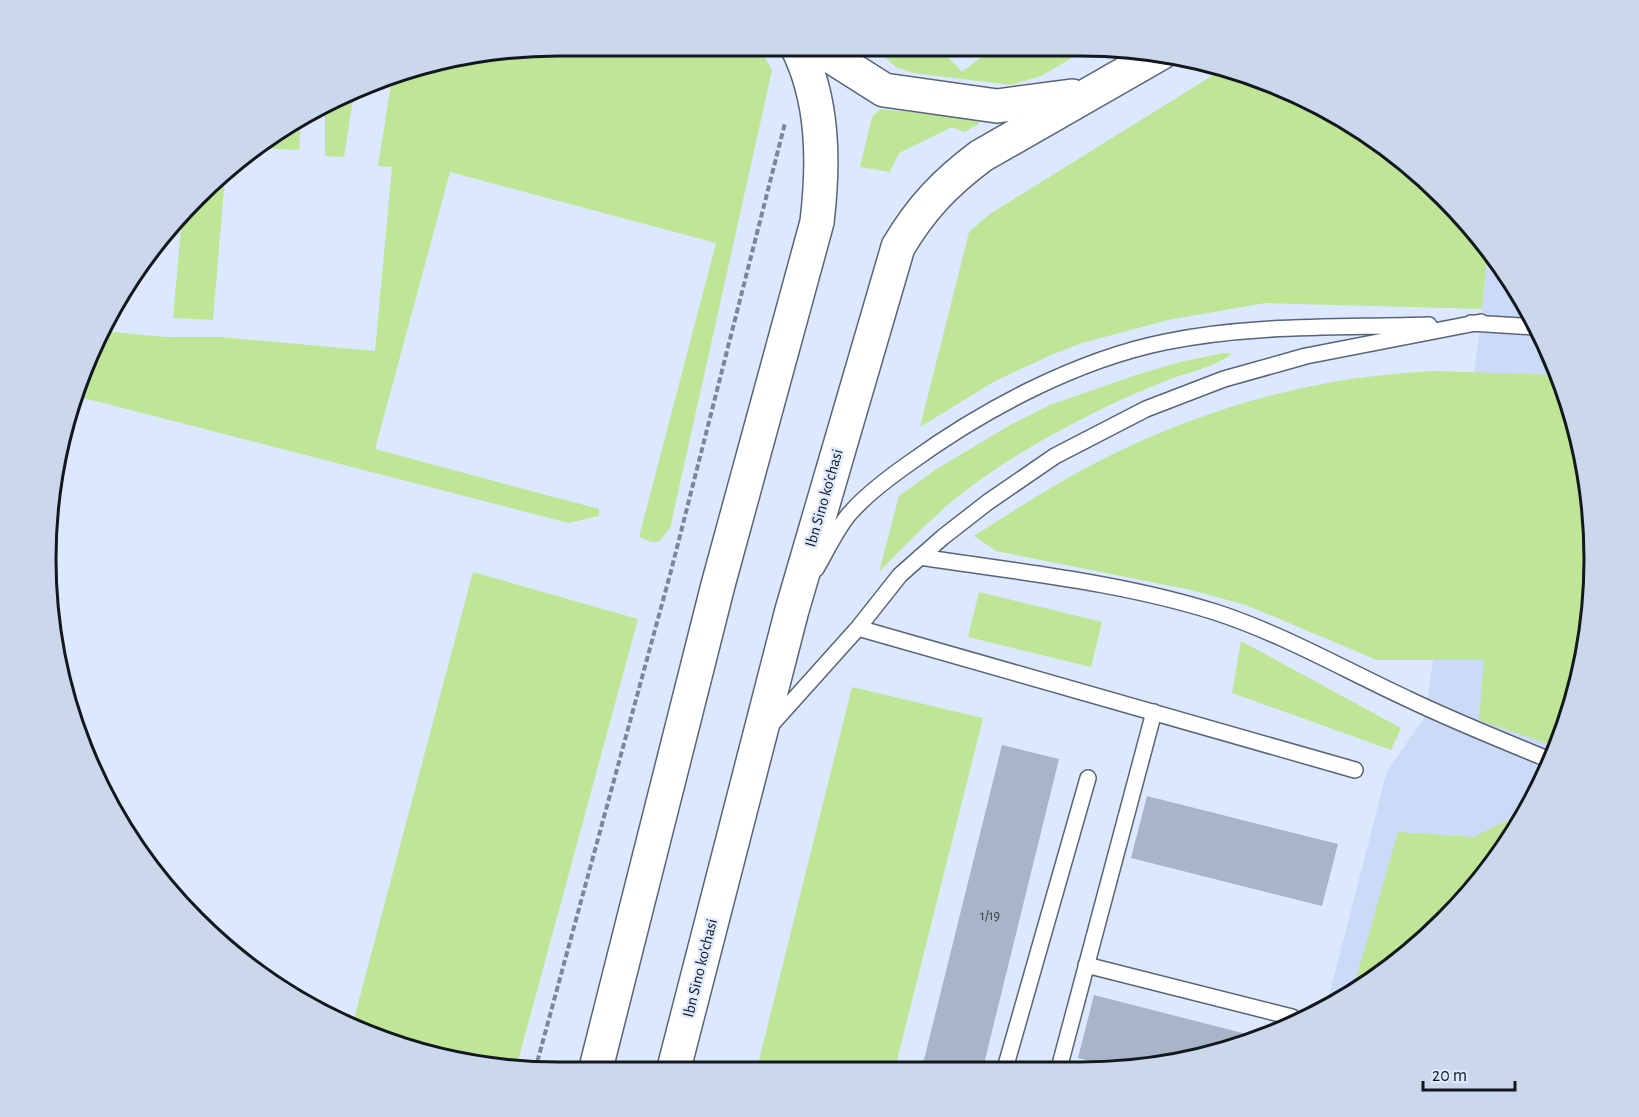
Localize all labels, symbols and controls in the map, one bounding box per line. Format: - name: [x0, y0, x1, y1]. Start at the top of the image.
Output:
- street label: Ibn Sino ko'chasi: [802, 447, 846, 549]
- house number: 1/19: [980, 909, 1000, 923]
- street label: Ibn Sino ko'chasi: [680, 917, 720, 1019]
- scale bar: [1423, 1054, 1514, 1092]
- text: 20 m: [1432, 1067, 1467, 1085]

